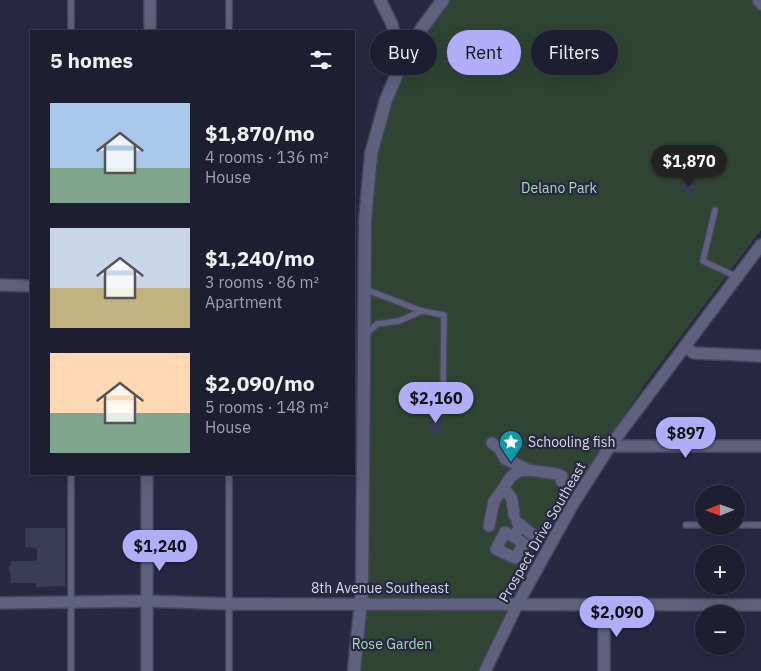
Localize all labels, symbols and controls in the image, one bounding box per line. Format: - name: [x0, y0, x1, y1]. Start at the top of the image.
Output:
- chip: Buy: [370, 30, 437, 75]
- chip: Rent: [447, 30, 521, 75]
- chip: Filters: [531, 30, 618, 75]
- text: 5 homes: [50, 46, 133, 74]
- icon: filters: [307, 46, 335, 74]
- text: $1,870/mo: [205, 119, 315, 147]
- icon: home: [90, 123, 150, 183]
- pin: $1,870: [648, 144, 730, 187]
- text: 4 rooms · 136 m²: [205, 147, 329, 167]
- text: $1,870: [663, 151, 715, 171]
- text: House: [205, 167, 251, 187]
- park label: Delano Park: [521, 179, 598, 197]
- text: $1,240/mo: [205, 244, 315, 272]
- icon: home: [90, 248, 150, 308]
- text: 3 rooms · 86 m²: [205, 272, 319, 292]
- text: Apartment: [205, 292, 282, 312]
- text: $2,090/mo: [205, 369, 315, 397]
- icon: home: [90, 373, 150, 433]
- pin: $2,160: [395, 382, 477, 424]
- text: $2,160: [410, 388, 462, 408]
- text: 5 rooms · 148 m²: [205, 397, 329, 417]
- pin: $897: [656, 416, 716, 459]
- text: House: [205, 417, 251, 437]
- text: $897: [667, 423, 705, 443]
- place icon: Schooling fish: [498, 429, 524, 463]
- place label: Schooling fish: [528, 433, 615, 451]
- street label: Prospect Drive Southeast: [495, 459, 589, 605]
- north arrow: [695, 485, 745, 535]
- map controls: [695, 485, 745, 655]
- pin: $1,240: [119, 530, 201, 572]
- text: $1,240: [134, 536, 186, 556]
- button: +: [695, 545, 745, 595]
- street label: 8th Avenue Southeast: [311, 579, 449, 597]
- pin: $2,090: [576, 596, 658, 638]
- text: $2,090: [591, 602, 643, 622]
- button: −: [695, 605, 745, 655]
- park label: Rose Garden: [352, 635, 432, 653]

